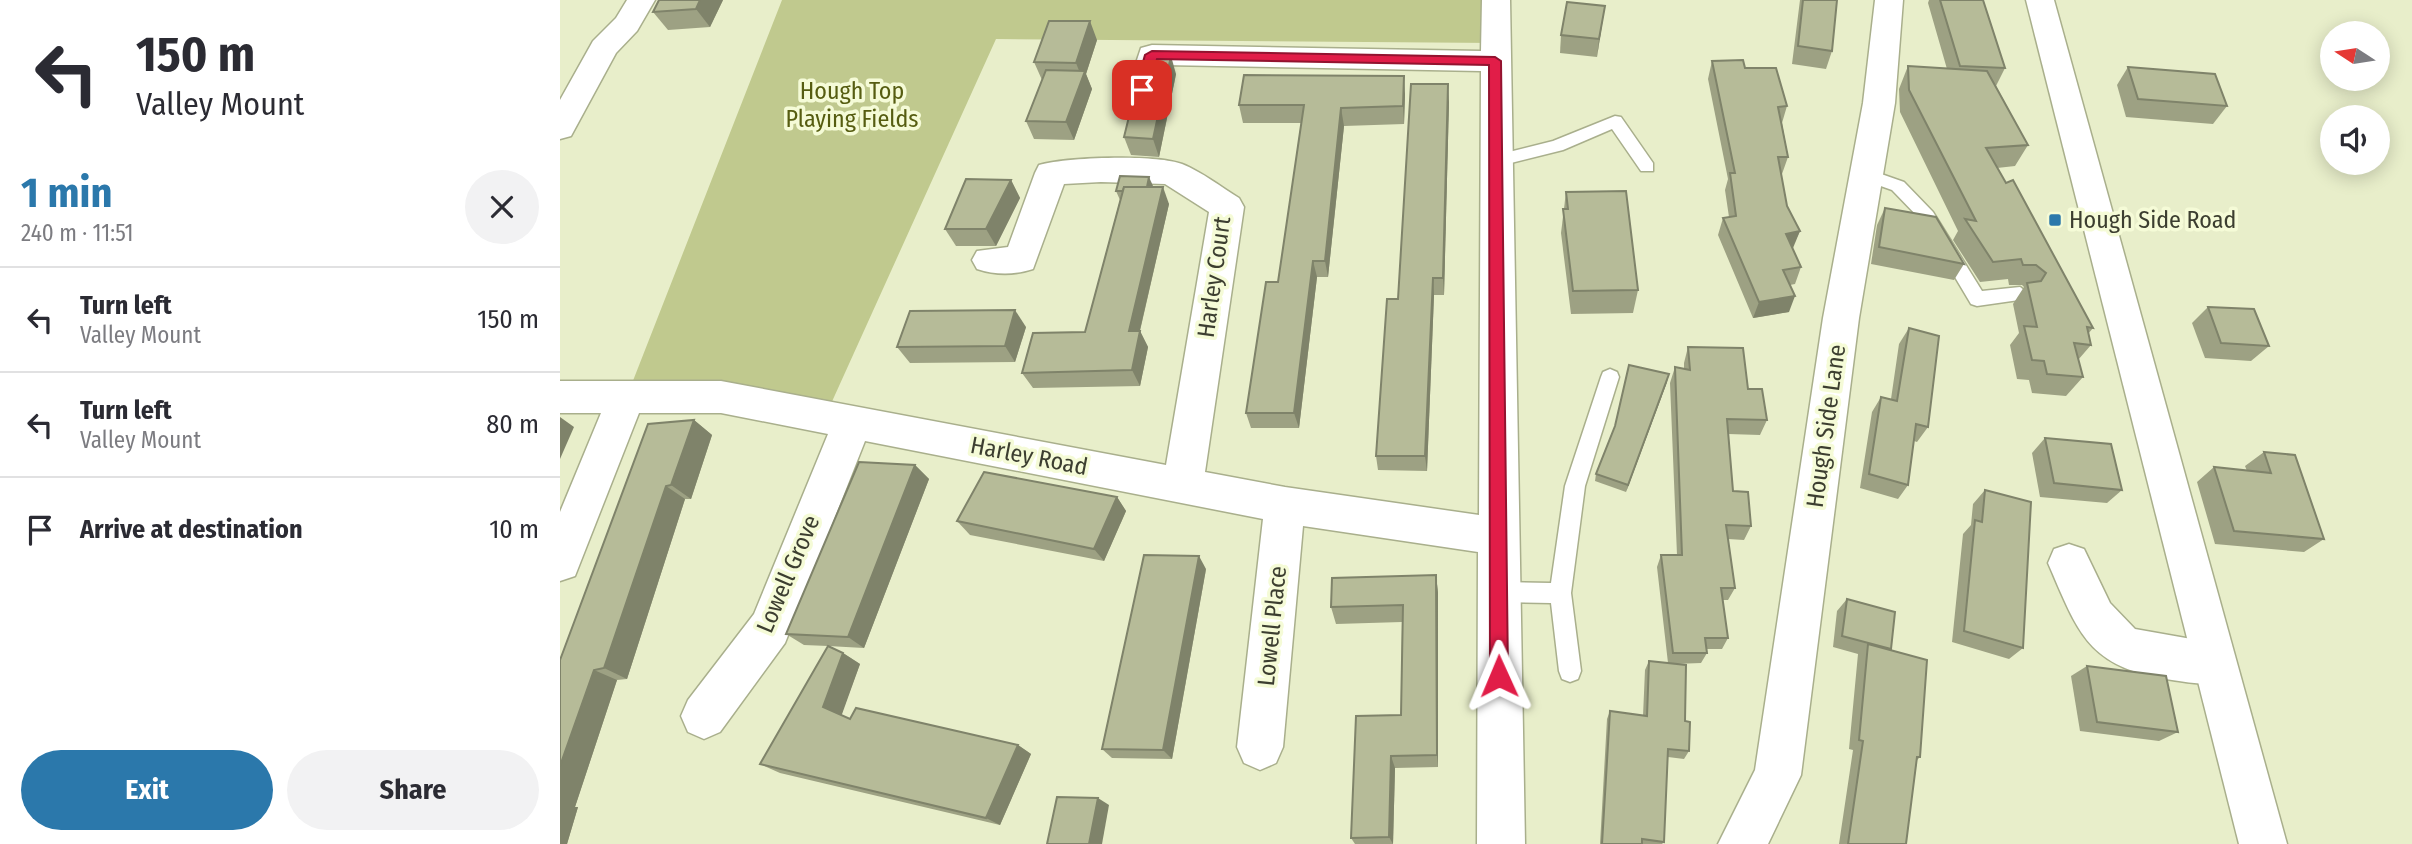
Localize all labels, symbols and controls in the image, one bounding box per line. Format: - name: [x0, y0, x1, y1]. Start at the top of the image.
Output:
- north arrow: [2320, 21, 2390, 91]
- map controls: [2320, 21, 2390, 175]
- text: 150 m: [136, 25, 255, 84]
- icon: left: [21, 28, 112, 119]
- pin: [1112, 60, 1172, 120]
- icon: arrive: [1123, 71, 1161, 109]
- park label: Hough Top Playing Fields: [785, 77, 919, 133]
- text: Valley Mount: [136, 85, 304, 123]
- button: sound: [2320, 105, 2390, 175]
- text: 1 min: [21, 168, 112, 218]
- button: close: [465, 170, 539, 244]
- place label: Hough Side Road: [2069, 206, 2236, 234]
- marker: Hough Side Road: [2047, 212, 2063, 228]
- street label: Harley Court: [1192, 214, 1236, 339]
- text: 240 m · 11:51: [21, 219, 134, 247]
- text: Turn left: [80, 290, 172, 321]
- icon: left: [21, 301, 59, 339]
- text: 150 m: [477, 304, 539, 335]
- text: Valley Mount: [80, 321, 201, 349]
- street label: Hough Side Lane: [1801, 343, 1851, 509]
- text: Turn left: [80, 395, 172, 426]
- icon: left: [21, 406, 59, 444]
- text: 80 m: [486, 409, 539, 440]
- text: Valley Mount: [80, 426, 201, 454]
- street label: Harley Road: [968, 431, 1090, 481]
- icon: arrive: [21, 511, 59, 549]
- street label: Lowell Grove: [751, 511, 825, 637]
- text: Arrive at destination: [80, 514, 303, 545]
- text: 10 m: [489, 514, 539, 545]
- street label: Lowell Place: [1252, 565, 1292, 687]
- position arrow: [1462, 639, 1536, 713]
- button: Exit: [21, 750, 273, 830]
- button: Share: [287, 750, 539, 830]

